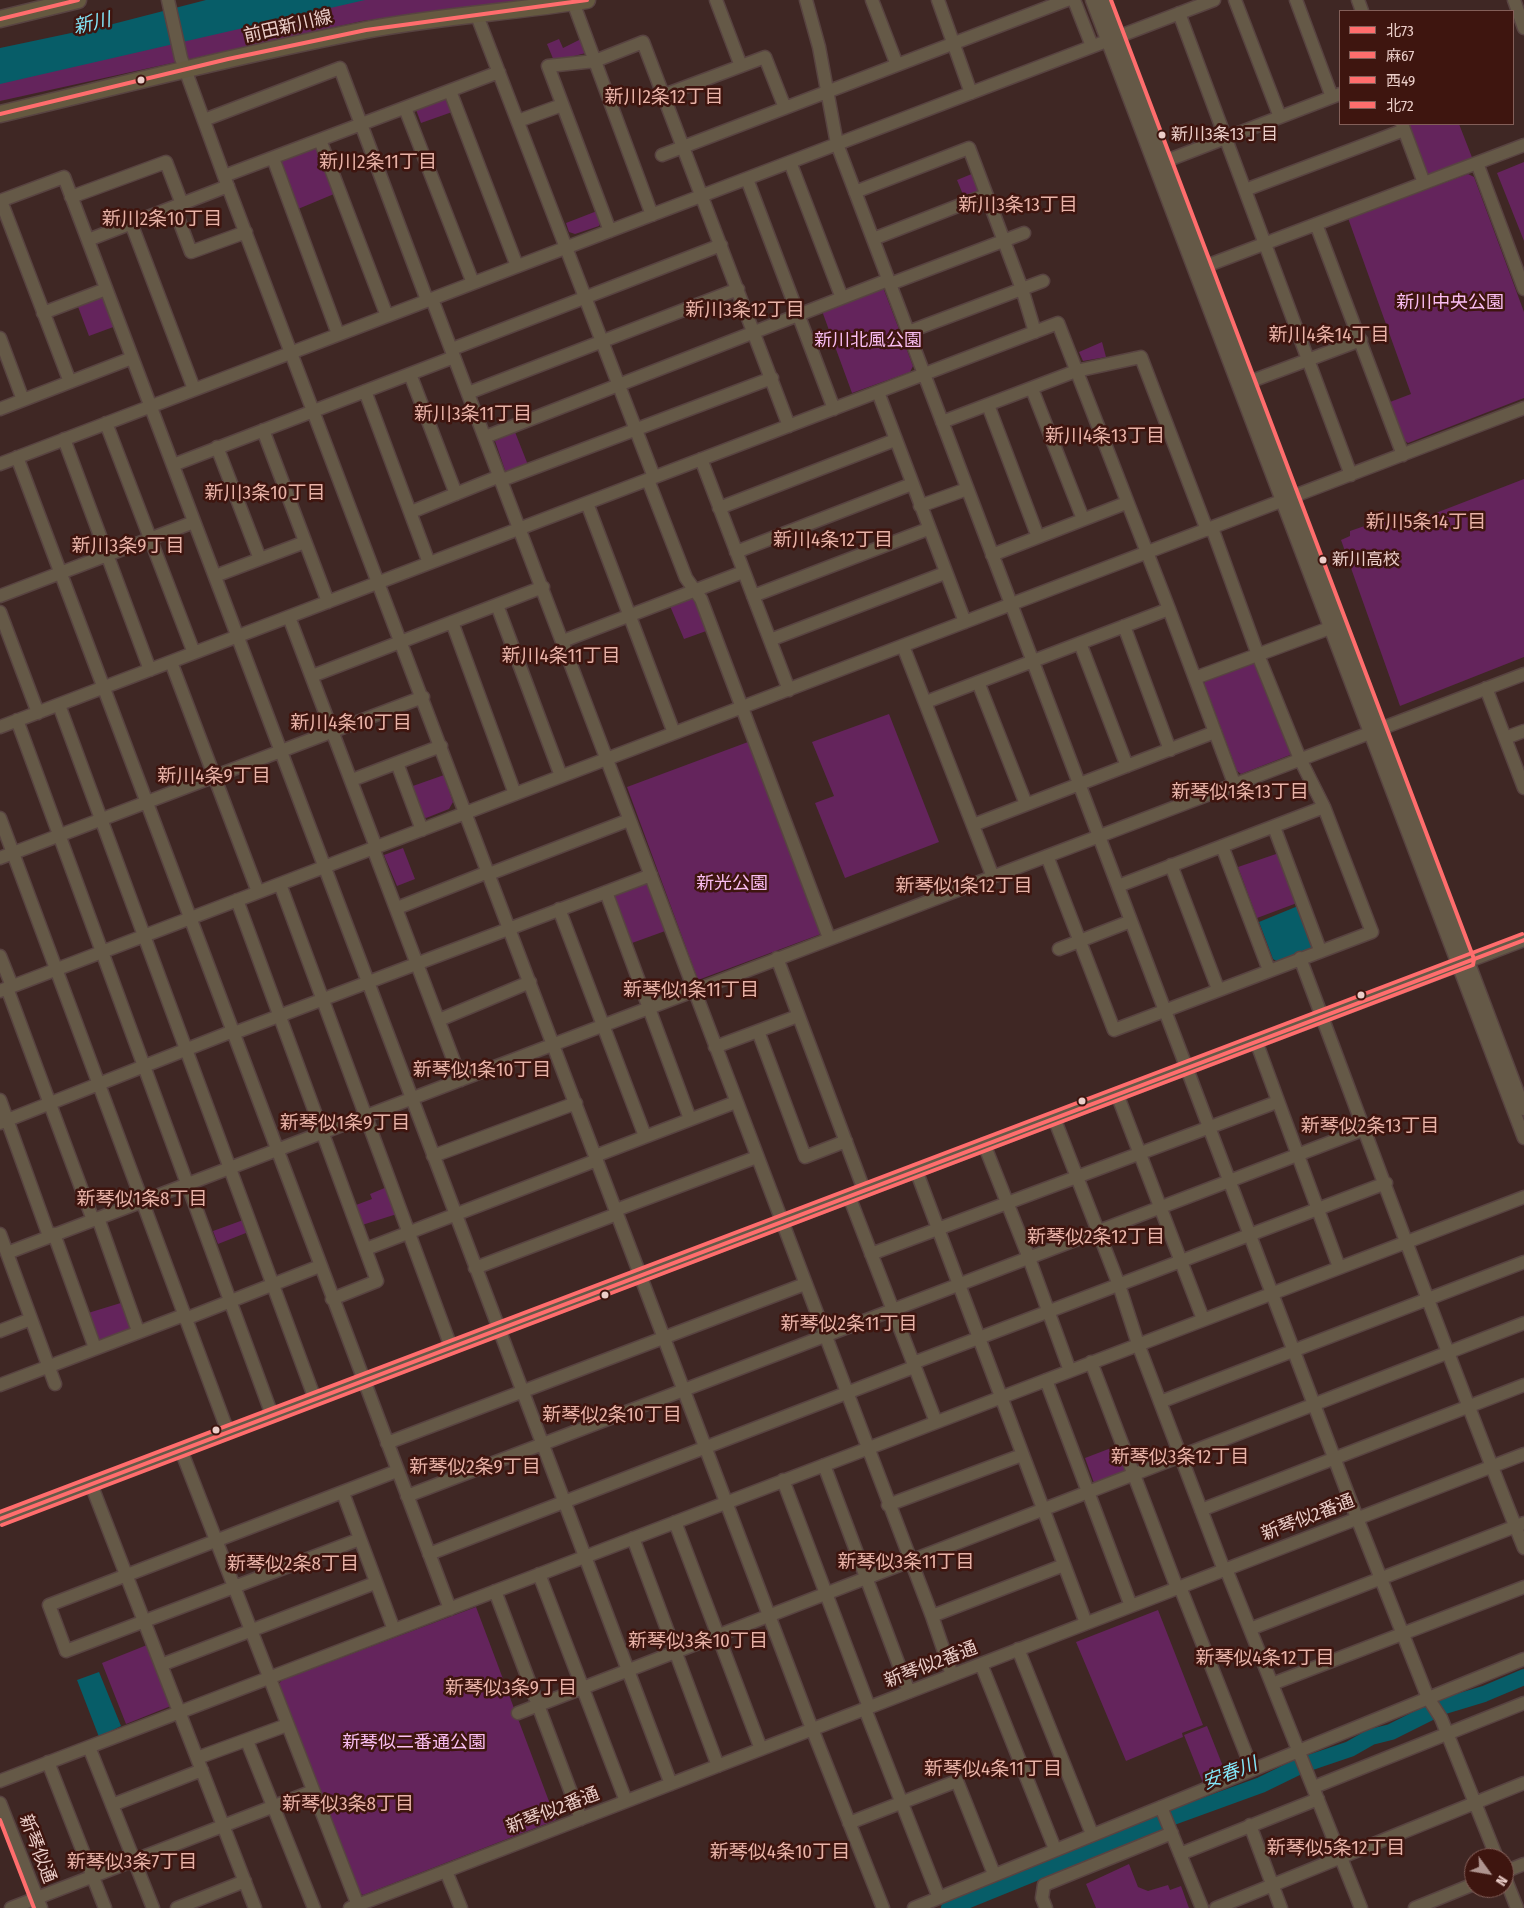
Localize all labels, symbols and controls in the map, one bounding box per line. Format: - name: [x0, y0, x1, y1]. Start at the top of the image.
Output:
- street label: 前田新川線: [242, 6, 334, 48]
- water label: 新川: [71, 9, 113, 39]
- legend: [1339, 10, 1514, 125]
- text: 北73: [1386, 22, 1414, 40]
- text: 麻67: [1386, 47, 1414, 65]
- text: 西49: [1386, 72, 1415, 90]
- unlabelled marker: [136, 75, 146, 85]
- district label: 新川2条12丁目: [604, 87, 724, 109]
- text: 北72: [1386, 97, 1414, 115]
- place label: 新川3条13丁目: [1171, 125, 1278, 145]
- marker: 新川3条13丁目: [1157, 130, 1167, 140]
- district label: 新川2条11丁目: [319, 152, 437, 174]
- district label: 新川3条13丁目: [958, 195, 1078, 217]
- district label: 新川2条10丁目: [102, 209, 222, 231]
- park label: 新川中央公園: [1396, 292, 1504, 314]
- district label: 新川3条12丁目: [685, 300, 805, 322]
- district label: 新川4条14丁目: [1269, 325, 1389, 347]
- park label: 新川北風公園: [814, 330, 922, 352]
- district label: 新川3条11丁目: [414, 404, 532, 426]
- district label: 新川4条13丁目: [1045, 426, 1165, 448]
- district label: 新川3条10丁目: [205, 483, 325, 505]
- district label: 新川5条14丁目: [1366, 512, 1486, 534]
- district label: 新川4条12丁目: [773, 530, 893, 552]
- district label: 新川3条9丁目: [72, 536, 184, 558]
- place label: 新川高校: [1332, 550, 1400, 570]
- marker: 新川高校: [1318, 555, 1328, 565]
- district label: 新川4条11丁目: [502, 646, 620, 668]
- district label: 新川4条10丁目: [290, 713, 412, 735]
- district label: 新川4条9丁目: [157, 766, 271, 788]
- district label: 新琴似1条13丁目: [1171, 782, 1309, 804]
- park label: 新光公園: [696, 873, 768, 895]
- district label: 新琴似1条12丁目: [895, 876, 1033, 898]
- district label: 新琴似1条11丁目: [623, 980, 759, 1002]
- unlabelled marker: [1356, 990, 1366, 1000]
- district label: 新琴似1条10丁目: [413, 1060, 551, 1082]
- unlabelled marker: [1077, 1096, 1087, 1106]
- district label: 新琴似1条9丁目: [280, 1113, 410, 1135]
- district label: 新琴似2条13丁目: [1301, 1116, 1439, 1138]
- district label: 新琴似1条8丁目: [77, 1189, 207, 1211]
- district label: 新琴似2条12丁目: [1027, 1227, 1165, 1249]
- unlabelled marker: [600, 1290, 610, 1300]
- district label: 新琴似2条11丁目: [781, 1314, 917, 1336]
- district label: 新琴似2条10丁目: [542, 1405, 682, 1427]
- unlabelled marker: [211, 1425, 221, 1435]
- district label: 新琴似3条12丁目: [1111, 1447, 1249, 1469]
- district label: 新琴似2条9丁目: [409, 1457, 541, 1479]
- street label: 新琴似2番通: [1258, 1490, 1358, 1546]
- district label: 新琴似3条11丁目: [837, 1552, 975, 1574]
- district label: 新琴似2条8丁目: [227, 1554, 359, 1576]
- district label: 新琴似3条10丁目: [628, 1631, 768, 1653]
- street label: 新琴似2番通: [881, 1637, 981, 1693]
- district label: 新琴似4条12丁目: [1196, 1648, 1334, 1670]
- district label: 新琴似3条9丁目: [445, 1678, 577, 1700]
- park label: 新琴似二番通公園: [342, 1732, 486, 1754]
- water label: 安春川: [1199, 1753, 1261, 1795]
- district label: 新琴似4条11丁目: [924, 1759, 1062, 1781]
- street label: 新琴似2番通: [503, 1783, 603, 1839]
- district label: 新琴似3条8丁目: [282, 1794, 414, 1816]
- street label: 新琴似通: [14, 1812, 60, 1886]
- district label: 新琴似5条12丁目: [1267, 1838, 1405, 1860]
- district label: 新琴似4条10丁目: [710, 1842, 850, 1864]
- north arrow: [1464, 1848, 1514, 1898]
- district label: 新琴似3条7丁目: [67, 1852, 197, 1874]
- text: N: [1492, 1873, 1511, 1889]

